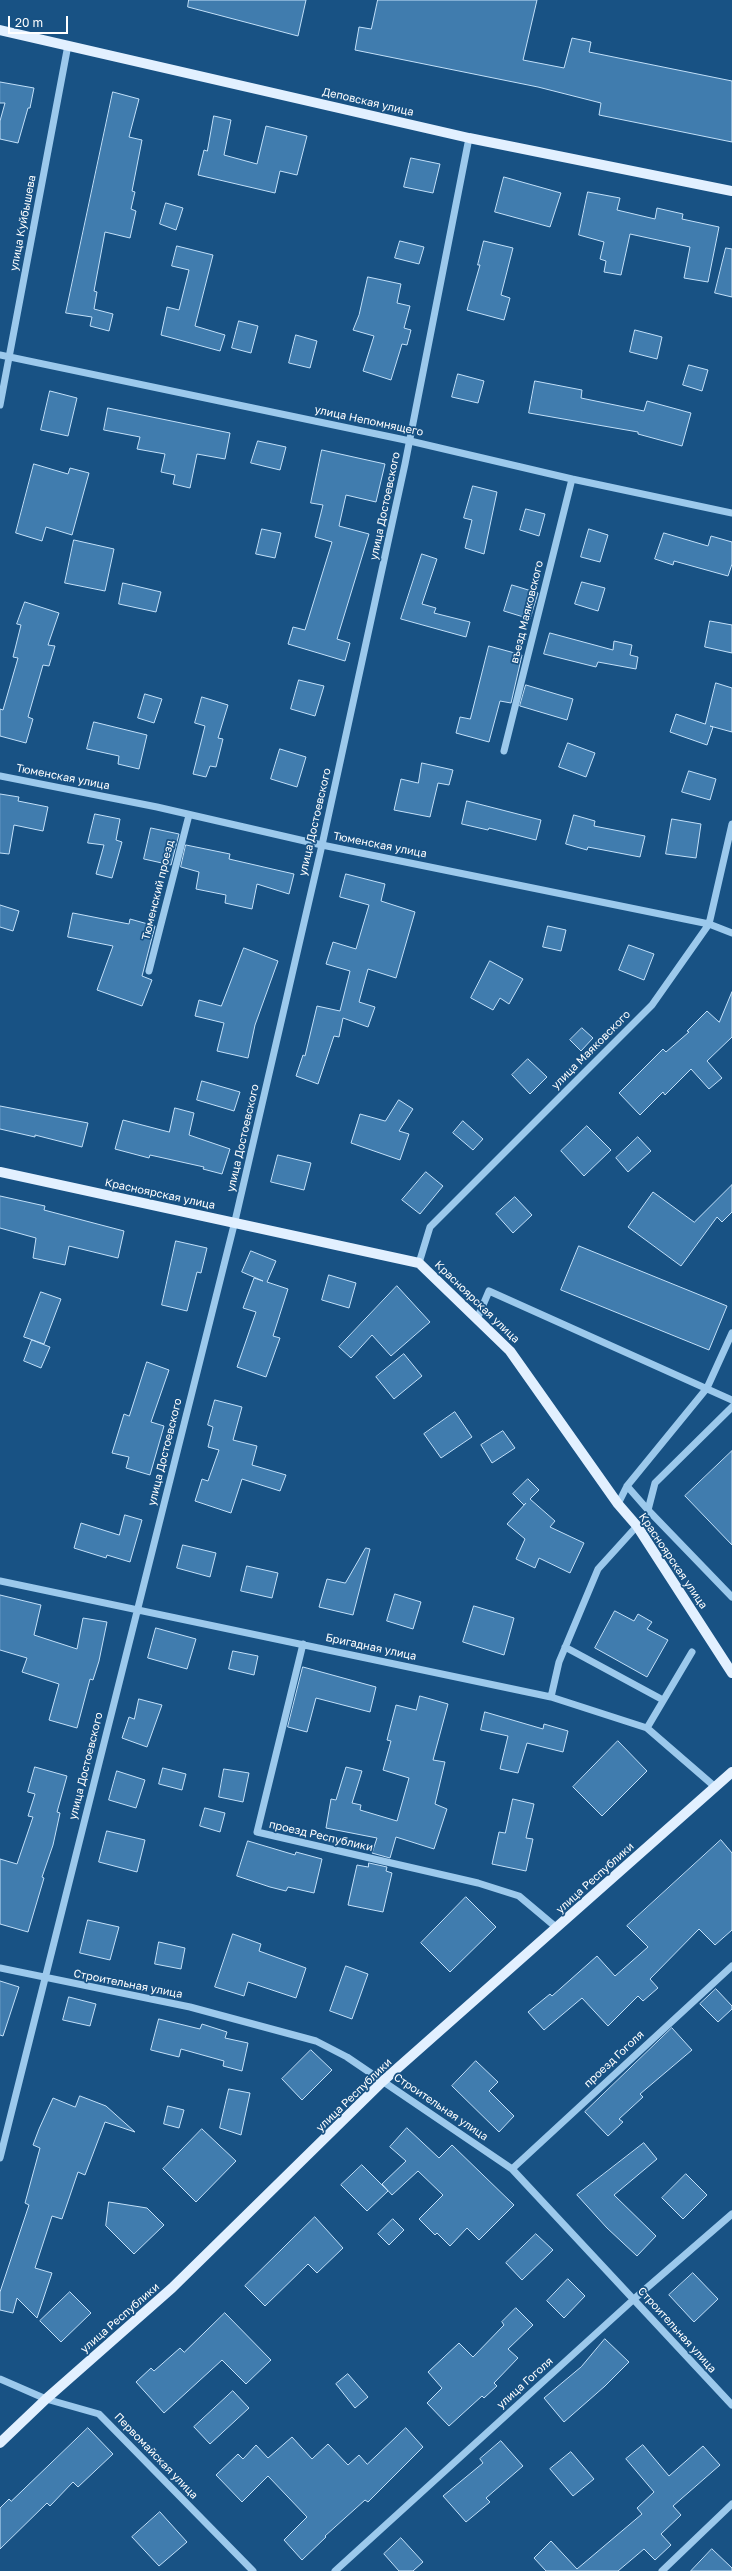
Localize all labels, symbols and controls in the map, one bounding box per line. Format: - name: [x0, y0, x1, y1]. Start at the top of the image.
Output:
- scale bar: [10, 8, 70, 34]
- text: 20 m: [15, 15, 43, 30]
- street label: Деповская улица: [321, 85, 415, 119]
- street label: улица Куйбышева: [7, 174, 39, 272]
- street label: улица Непомнящего: [313, 403, 425, 439]
- street label: улица Достоевского: [367, 451, 403, 561]
- street label: въезд Маяковского: [508, 559, 546, 665]
- street label: Тюменская улица: [15, 761, 111, 793]
- street label: улица Достоевского: [296, 767, 334, 877]
- street label: Тюменская улица: [332, 829, 428, 861]
- street label: Тюменский проезд: [139, 839, 177, 941]
- street label: улица Маяковского: [549, 1008, 633, 1092]
- street label: улица Достоевского: [224, 1083, 262, 1193]
- street label: Красноярская улица: [104, 1176, 216, 1212]
- street label: Красноярская улица: [432, 1258, 522, 1346]
- street label: улица Достоевского: [145, 1397, 185, 1507]
- street label: Красноярская улица: [636, 1511, 710, 1611]
- street label: Бригадная улица: [324, 1631, 418, 1663]
- street label: улица Достоевского: [66, 1711, 106, 1821]
- street label: проезд Республики: [268, 1818, 374, 1854]
- street label: улица Республики: [553, 1840, 637, 1916]
- street label: Строительная улица: [72, 1967, 184, 2001]
- street label: проезд Гоголя: [581, 2028, 647, 2090]
- street label: улица Республики: [314, 2056, 394, 2134]
- street label: Строительная улица: [391, 2071, 491, 2143]
- street label: улица Республики: [78, 2280, 162, 2356]
- street label: Строительная улица: [635, 2284, 719, 2376]
- street label: улица Гоголя: [494, 2354, 556, 2412]
- street label: Первомайская улица: [111, 2410, 201, 2502]

